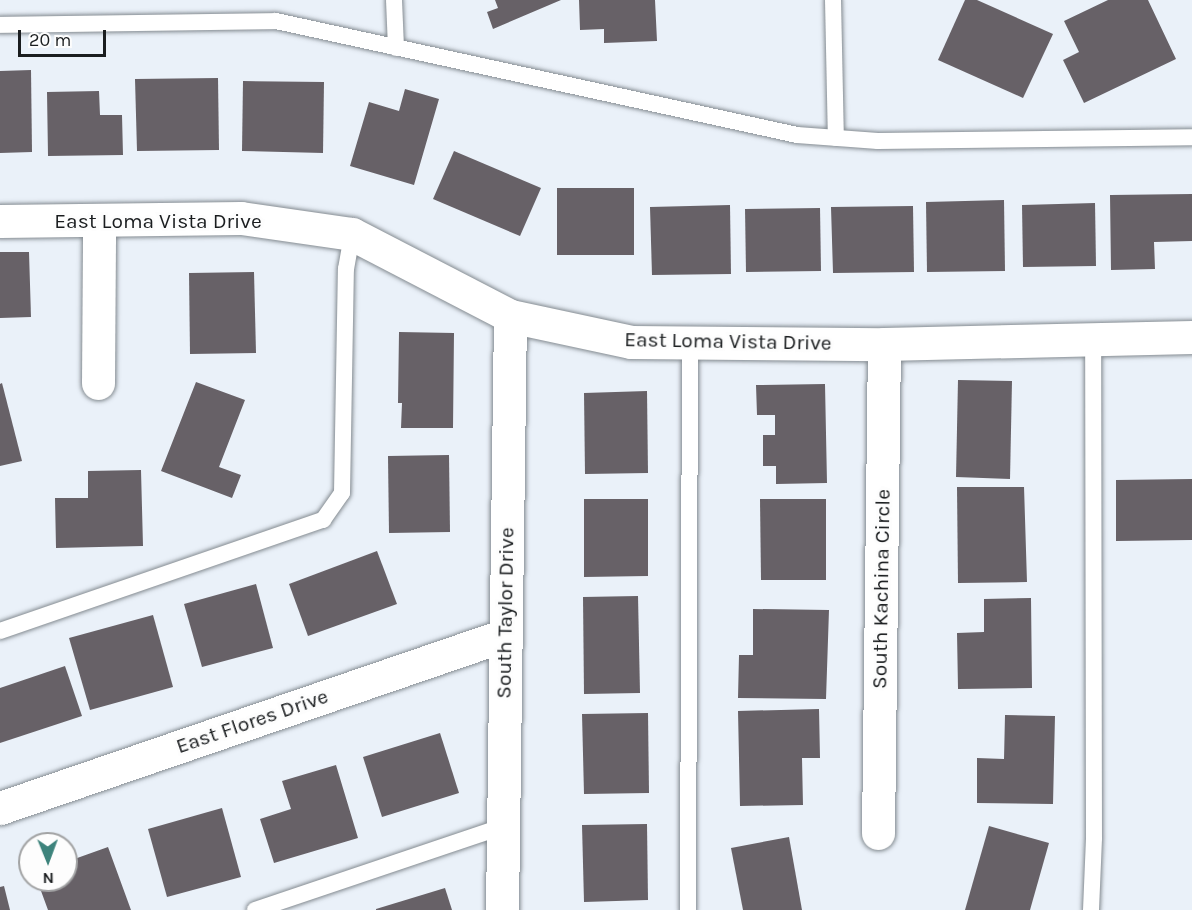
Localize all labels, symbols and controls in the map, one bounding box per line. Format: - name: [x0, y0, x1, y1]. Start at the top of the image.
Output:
- scale bar: [21, 18, 110, 56]
- text: 20 m: [29, 29, 71, 51]
- street label: East Loma Vista Drive: [54, 208, 262, 234]
- street label: East Loma Vista Drive: [624, 327, 832, 355]
- street label: South Kachina Circle: [867, 489, 895, 689]
- street label: South Taylor Drive: [491, 527, 519, 699]
- street label: East Flores Drive: [173, 683, 331, 759]
- north arrow: [18, 832, 78, 892]
- text: N: [42, 869, 54, 888]

